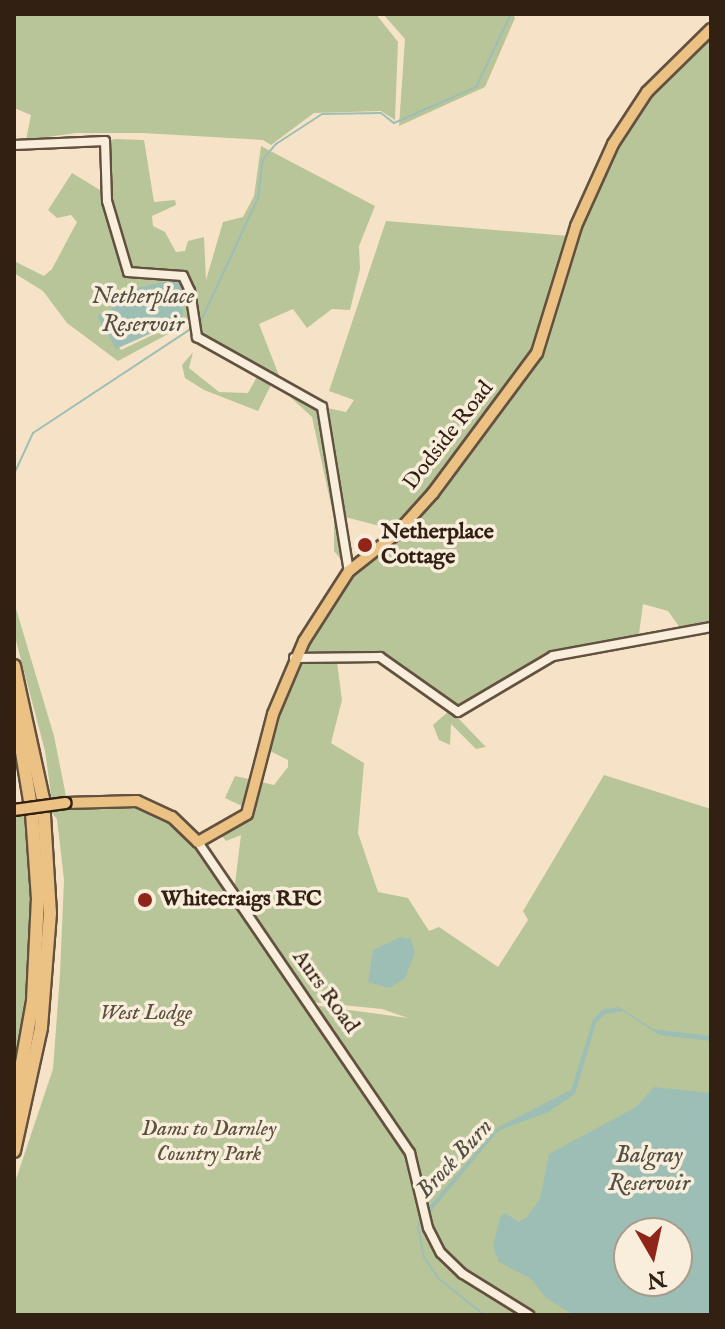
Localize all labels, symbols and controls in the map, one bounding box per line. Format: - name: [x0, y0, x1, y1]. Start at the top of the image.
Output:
- water label: Netherplace Reservoir: [92, 283, 194, 339]
- street label: Dodside Road: [398, 376, 500, 496]
- place label: Netherplace Cottage: [381, 519, 494, 570]
- marker: Netherplace Cottage: [356, 536, 374, 554]
- place label: Whitecraigs RFC: [161, 887, 322, 913]
- marker: Whitecraigs RFC: [136, 891, 154, 909]
- street label: Aurs Road: [286, 945, 364, 1039]
- park label: West Lodge: [100, 1001, 192, 1027]
- water label: Brock Burn: [411, 1113, 499, 1205]
- park label: Dams to Darnley Country Park: [142, 1116, 276, 1168]
- water label: Balgray Reservoir: [608, 1142, 690, 1198]
- north arrow: [613, 1217, 693, 1297]
- text: N: [645, 1263, 668, 1294]

